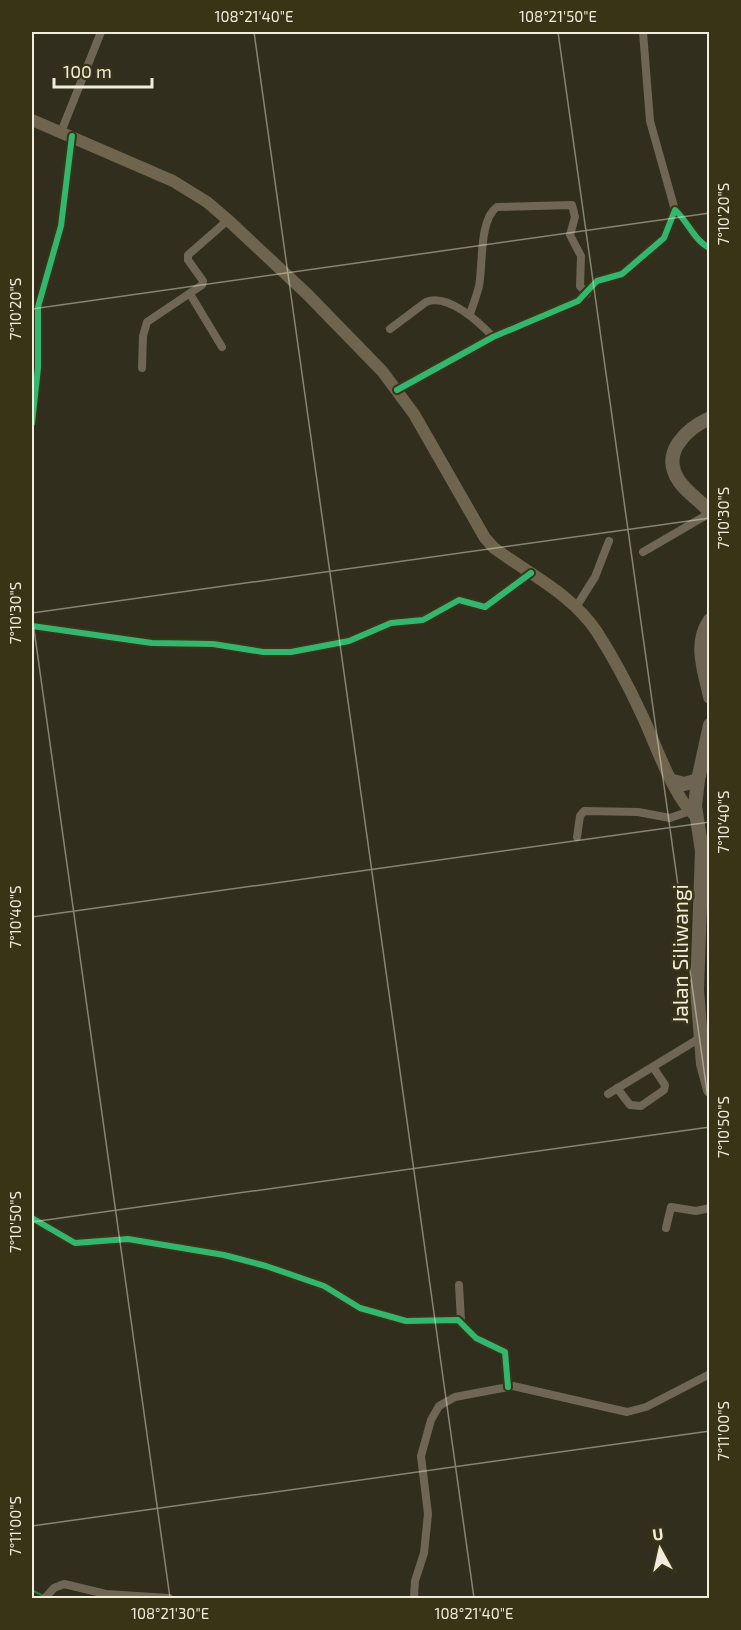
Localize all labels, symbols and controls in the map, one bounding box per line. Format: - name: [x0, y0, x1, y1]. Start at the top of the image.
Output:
- text: 108°21'40"E: [215, 7, 293, 25]
- text: 108°21'50"E: [519, 7, 597, 25]
- scale bar: [54, 51, 152, 89]
- text: 100 m: [63, 60, 112, 82]
- text: 7°10'20"S: [714, 183, 732, 245]
- text: 7°10'20"S: [6, 278, 24, 340]
- text: 7°10'30"S: [714, 487, 732, 549]
- text: 7°10'30"S: [6, 582, 24, 644]
- text: 7°10'40"S: [714, 791, 732, 853]
- street label: Jalan Siliwangi: [667, 884, 692, 1024]
- text: 7°10'40"S: [6, 886, 24, 948]
- text: 7°10'50"S: [714, 1096, 732, 1158]
- text: 7°10'50"S: [6, 1191, 24, 1253]
- text: 7°11'00"S: [714, 1401, 732, 1461]
- text: 7°11'00"S: [6, 1496, 24, 1556]
- north arrow: [630, 1519, 690, 1579]
- text: U: [651, 1523, 665, 1544]
- text: 108°21'30"E: [131, 1604, 209, 1622]
- text: 108°21'40"E: [435, 1604, 513, 1622]

